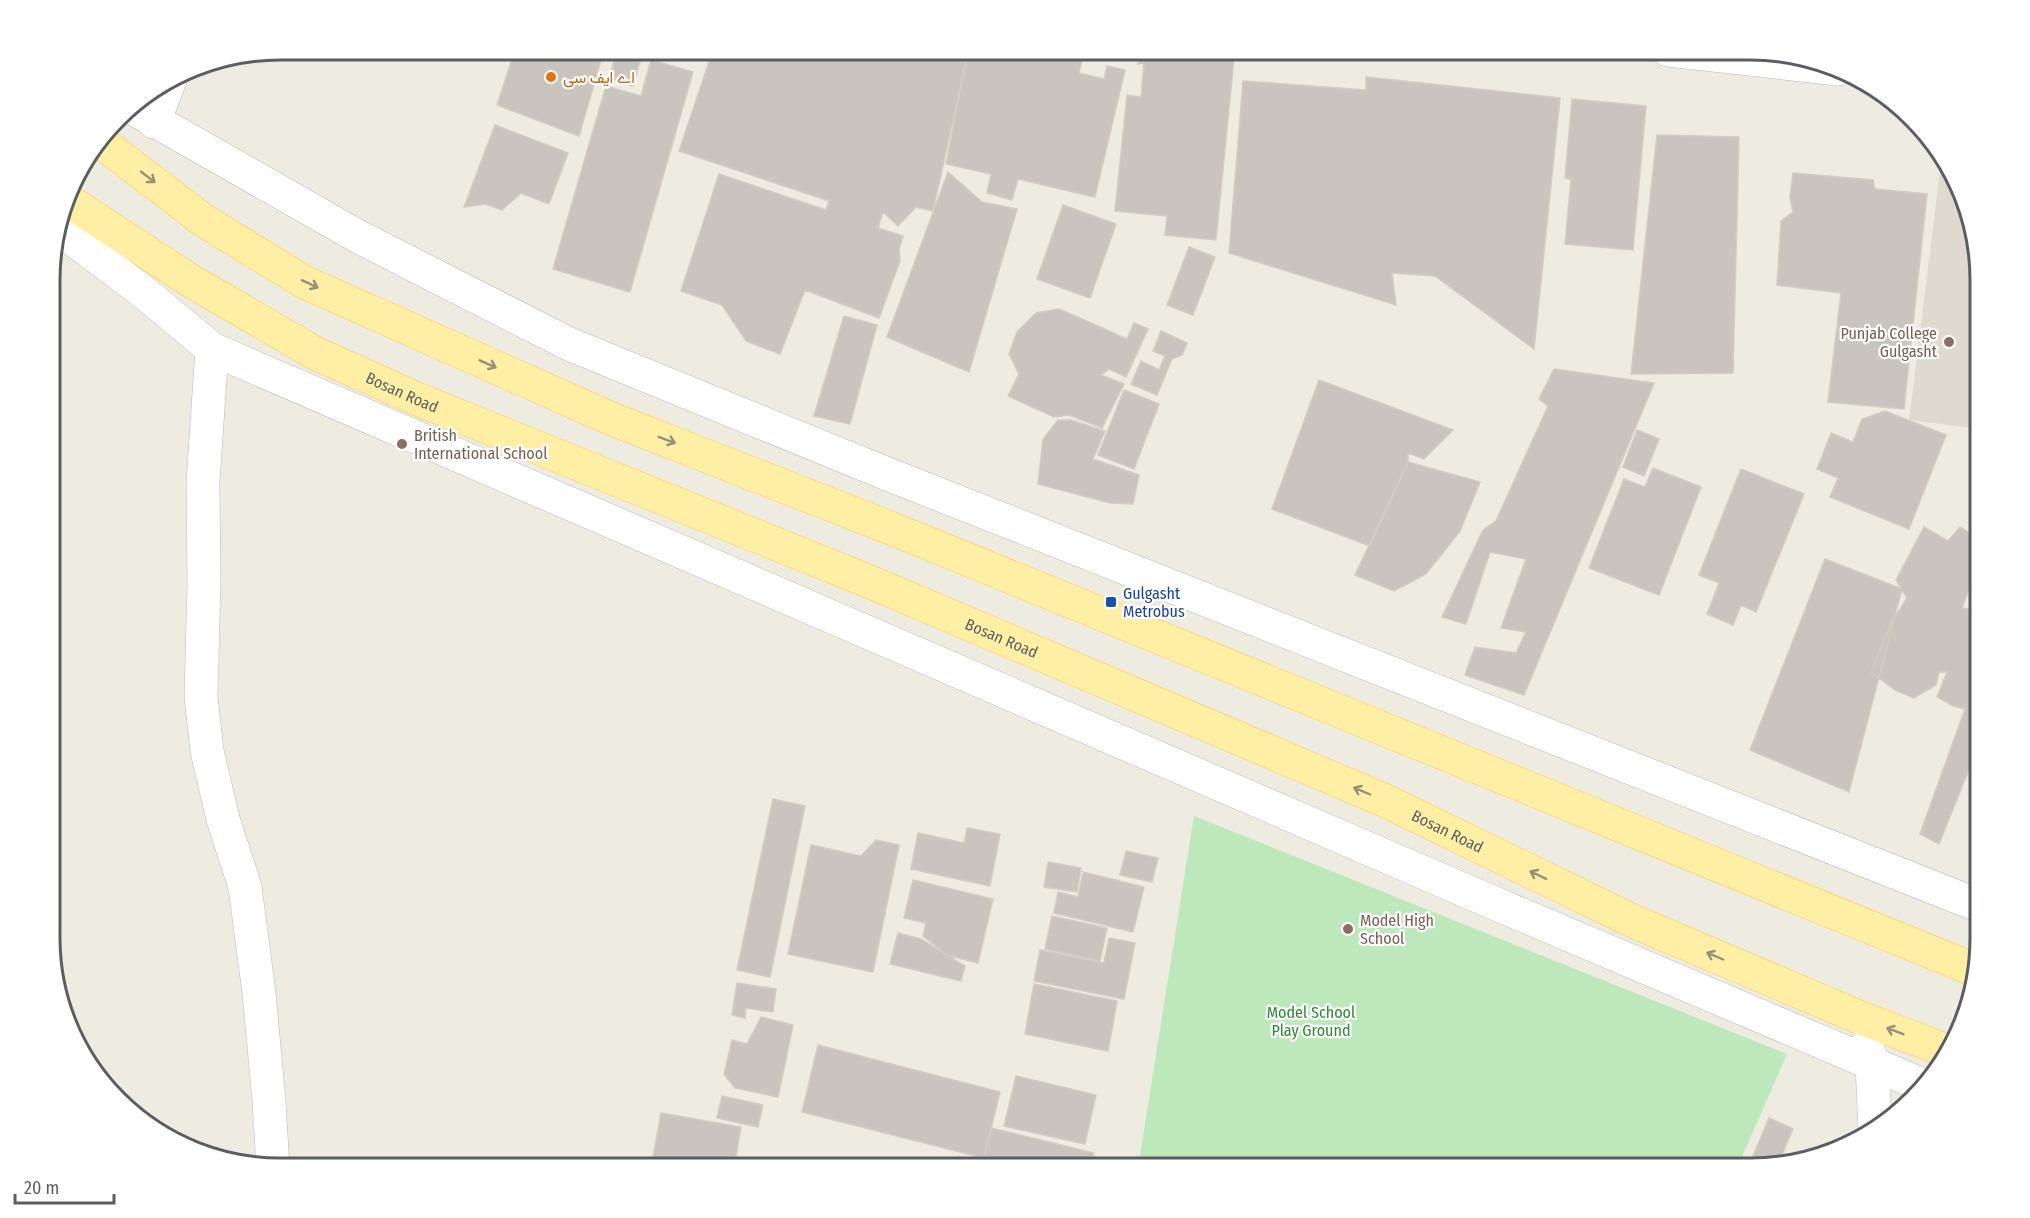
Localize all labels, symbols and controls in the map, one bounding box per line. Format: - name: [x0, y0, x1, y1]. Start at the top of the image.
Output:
- place label: اے ایف سی: [563, 68, 635, 88]
- marker: اے ایف سی: [544, 70, 558, 84]
- one-way arrow: [139, 170, 155, 183]
- one-way arrow: [301, 278, 319, 290]
- place label: Punjab College Gulgasht: [1840, 324, 1938, 361]
- marker: Punjab College Gulgasht: [1942, 335, 1956, 349]
- one-way arrow: [479, 359, 497, 370]
- street label: Bosan Road: [363, 368, 441, 417]
- place label: British International School: [414, 426, 547, 463]
- one-way arrow: [657, 436, 676, 447]
- marker: British International School: [395, 437, 409, 451]
- place label: Gulgasht Metrobus: [1123, 584, 1185, 621]
- marker: Gulgasht Metrobus: [1104, 595, 1118, 609]
- street label: Bosan Road: [962, 614, 1041, 662]
- one-way arrow: [1354, 785, 1372, 796]
- street label: Bosan Road: [1409, 806, 1486, 857]
- one-way arrow: [1530, 868, 1548, 880]
- place label: Model High School: [1360, 911, 1434, 948]
- marker: Model High School: [1341, 922, 1355, 936]
- one-way arrow: [1707, 950, 1725, 961]
- park label: Model School Play Ground: [1267, 1003, 1355, 1040]
- one-way arrow: [1887, 1025, 1905, 1036]
- scale bar: [15, 1167, 114, 1205]
- text: 20 m: [24, 1177, 59, 1199]

